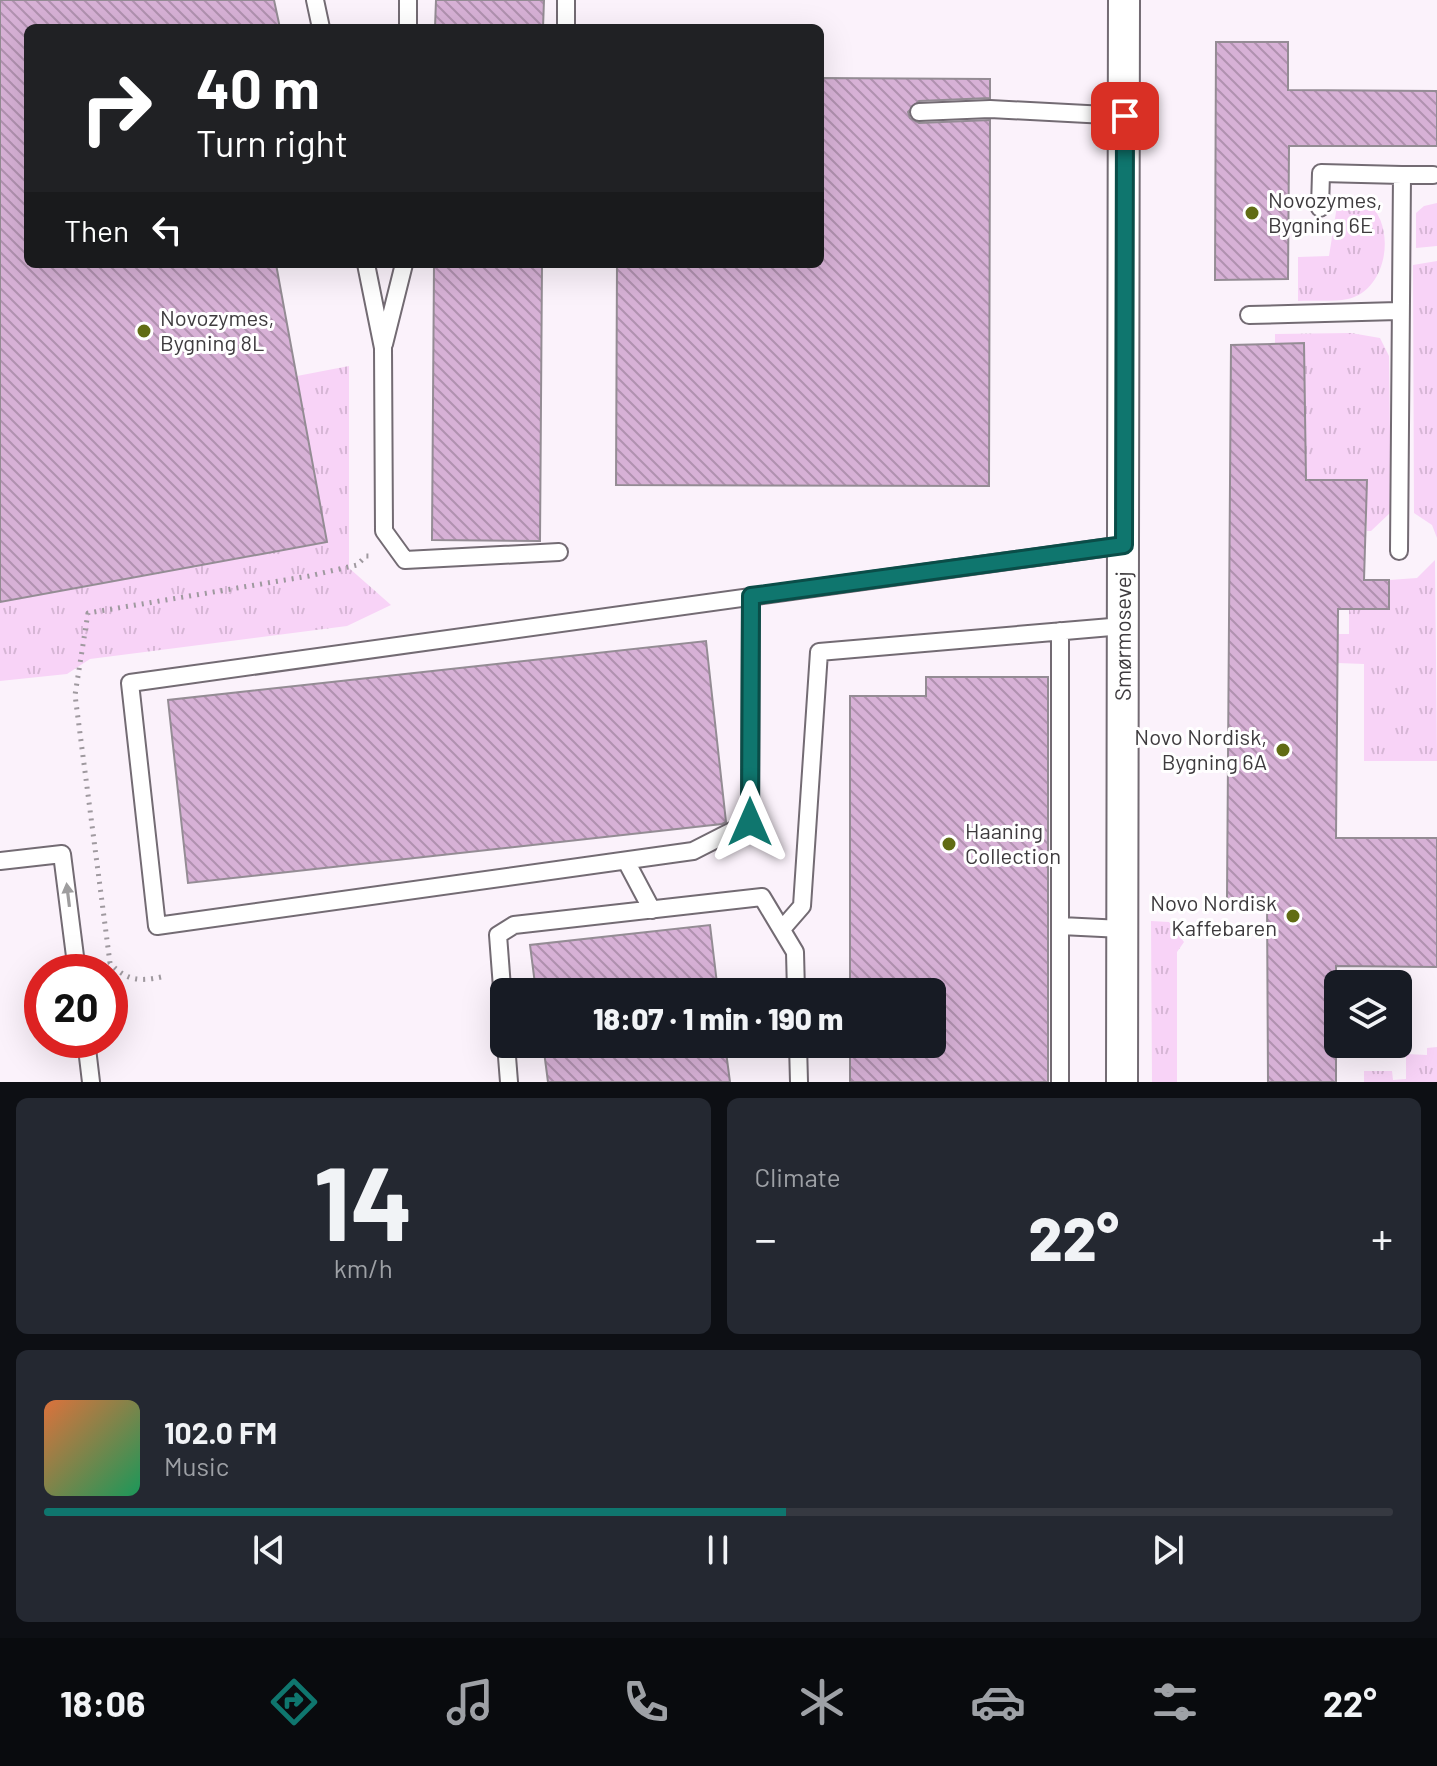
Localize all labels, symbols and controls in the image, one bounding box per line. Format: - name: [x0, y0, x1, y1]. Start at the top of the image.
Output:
- text: 40 m: [196, 53, 320, 120]
- icon: right: [64, 56, 168, 160]
- pin: [1091, 82, 1159, 150]
- icon: arrive: [1103, 94, 1147, 138]
- text: Turn right: [196, 121, 348, 164]
- place label: Novozymes, Bygning 6E: [1268, 186, 1382, 237]
- marker: Novozymes, Bygning 6E: [1243, 204, 1261, 222]
- icon: left: [145, 208, 189, 252]
- text: Then: [64, 212, 129, 248]
- place label: Novozymes, Bygning 8L: [160, 304, 274, 355]
- marker: Novozymes, Bygning 8L: [135, 322, 153, 340]
- street label: Smørmosevej: [1109, 571, 1135, 701]
- place label: Novo Nordisk, Bygning 6A: [1134, 723, 1267, 774]
- marker: Novo Nordisk, Bygning 6A: [1274, 741, 1292, 759]
- position arrow: [708, 780, 792, 864]
- place label: Haaning Collection: [965, 817, 1061, 868]
- marker: Haaning Collection: [940, 835, 958, 853]
- one-way arrow: [61, 882, 74, 907]
- place label: Novo Nordisk Kaffebaren: [1150, 889, 1277, 940]
- marker: Novo Nordisk Kaffebaren: [1284, 907, 1302, 925]
- speed limit sign: 20: [24, 954, 128, 1058]
- map controls: [1324, 970, 1412, 1058]
- button: layers: [1324, 970, 1412, 1058]
- text: 18:07 · 1 min · 190 m: [593, 1000, 843, 1036]
- text: 14: [313, 1137, 413, 1262]
- text: Climate: [755, 1161, 841, 1192]
- text: 22°: [1028, 1201, 1119, 1273]
- text: −: [755, 1211, 777, 1264]
- text: +: [1371, 1211, 1393, 1264]
- text: km/h: [334, 1252, 393, 1283]
- text: 102.0 FM: [164, 1414, 277, 1450]
- text: Music: [164, 1450, 229, 1481]
- icon: previous: [247, 1528, 291, 1572]
- icon: pause: [696, 1528, 740, 1572]
- icon: next: [1146, 1528, 1190, 1572]
- icon: directions: [266, 1674, 322, 1730]
- icon: music: [442, 1674, 498, 1730]
- icon: phone: [618, 1674, 674, 1730]
- icon: climate: [794, 1674, 850, 1730]
- icon: car: [970, 1674, 1026, 1730]
- icon: filters: [1147, 1674, 1203, 1730]
- text: 18:06: [60, 1681, 145, 1724]
- text: 22°: [1323, 1681, 1377, 1724]

